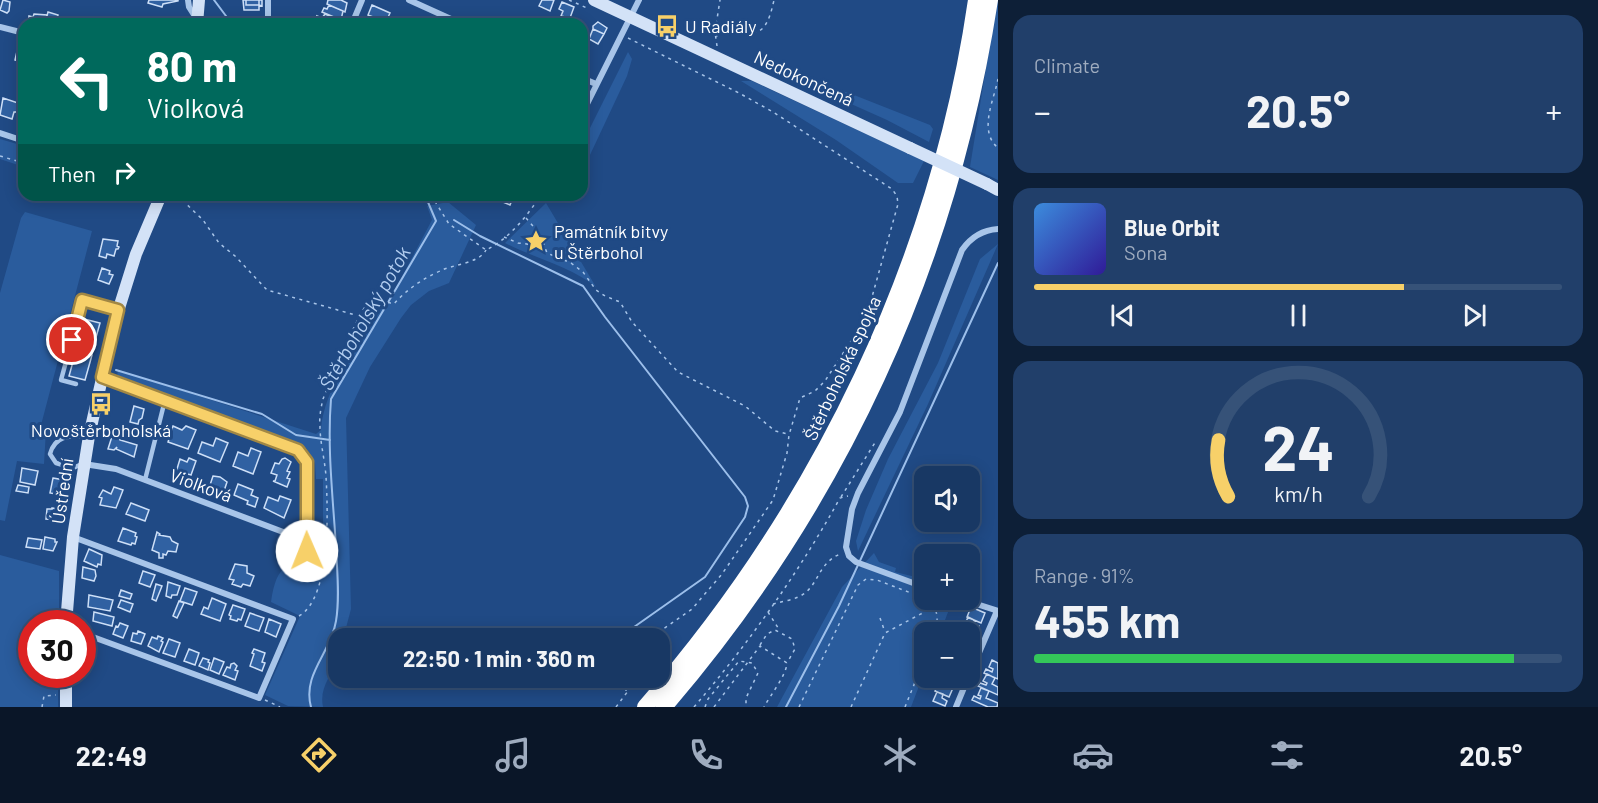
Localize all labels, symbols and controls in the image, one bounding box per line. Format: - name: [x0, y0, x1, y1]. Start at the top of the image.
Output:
- bus stop icon: U Radiály: [654, 13, 680, 39]
- place label: U Radiály: [685, 15, 757, 37]
- text: 80 m: [147, 40, 237, 90]
- icon: left: [48, 42, 126, 120]
- street label: Nedokončená: [751, 45, 857, 111]
- text: Climate: [1034, 53, 1100, 77]
- text: 20.5°: [1246, 83, 1350, 137]
- text: Violková: [147, 91, 244, 123]
- text: −: [1034, 91, 1051, 131]
- text: +: [1546, 91, 1562, 131]
- icon: right: [108, 156, 141, 189]
- text: Then: [48, 160, 96, 186]
- text: Blue Orbit: [1124, 214, 1220, 240]
- place label: Památník bitvy u Štěrbohol: [554, 220, 668, 263]
- place icon: Památník bitvy u Štěrbohol: [523, 228, 549, 254]
- text: Sona: [1124, 240, 1168, 264]
- water label: Štěrboholský potok: [313, 242, 415, 394]
- street label: Štěrboholská spojka: [799, 292, 885, 444]
- icon: previous: [1106, 299, 1139, 332]
- icon: pause: [1282, 299, 1315, 332]
- icon: next: [1458, 299, 1491, 332]
- pin: [46, 314, 97, 365]
- icon: arrive: [55, 323, 88, 356]
- bus stop icon: Novoštěrboholská: [88, 391, 114, 417]
- text: 24: [1262, 409, 1334, 483]
- place label: Novoštěrboholská: [31, 419, 171, 441]
- street label: Ústřední: [46, 456, 78, 525]
- street label: Violková: [167, 464, 235, 506]
- map controls: [914, 466, 980, 688]
- button: sound: [914, 466, 980, 532]
- text: km/h: [1274, 481, 1322, 506]
- position arrow: [275, 519, 339, 583]
- button: +: [914, 544, 980, 610]
- text: Range · 91%: [1034, 563, 1135, 587]
- text: 455 km: [1034, 593, 1180, 647]
- speed limit sign: 30: [18, 610, 96, 688]
- button: −: [914, 622, 980, 688]
- text: 22:50 · 1 min · 360 m: [403, 645, 595, 671]
- icon: directions: [298, 734, 340, 776]
- icon: music: [492, 734, 534, 776]
- icon: phone: [685, 734, 727, 776]
- icon: climate: [879, 734, 921, 776]
- icon: car: [1072, 734, 1114, 776]
- icon: filters: [1266, 734, 1308, 776]
- text: 22:49: [76, 739, 147, 771]
- text: 20.5°: [1460, 739, 1522, 771]

